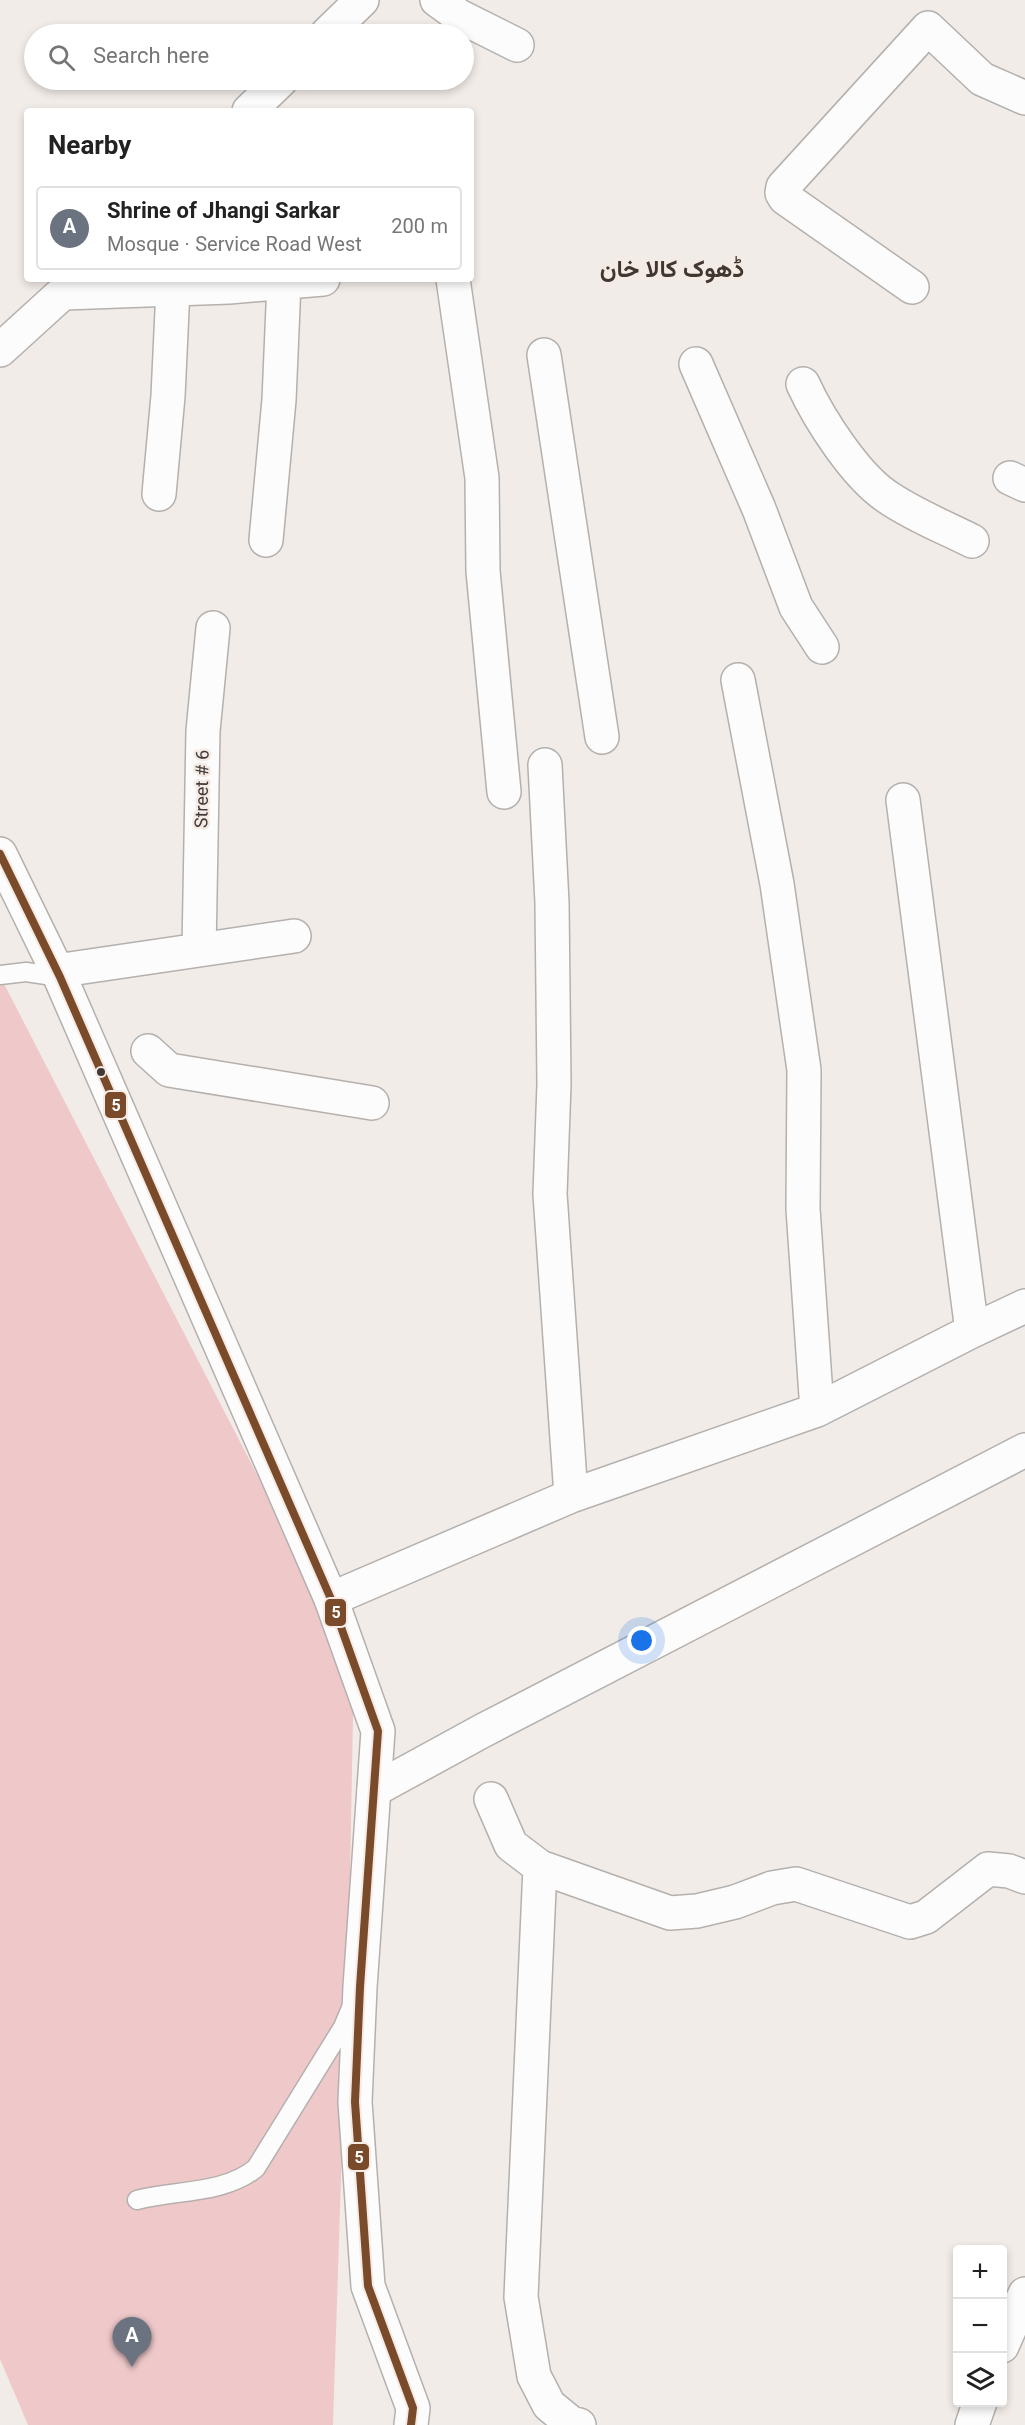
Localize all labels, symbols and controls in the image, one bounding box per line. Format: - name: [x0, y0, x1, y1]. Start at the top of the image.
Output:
- search box: [24, 24, 474, 90]
- text: Search here: [93, 40, 209, 75]
- icon: search: [45, 41, 78, 74]
- text: Nearby: [48, 127, 131, 168]
- text: Shrine of Jhangi Sarkar: [107, 195, 340, 230]
- text: A: [63, 212, 76, 244]
- text: 200 m: [391, 212, 448, 244]
- text: Mosque · Service Road West: [107, 230, 362, 262]
- district label: ڈھوک کالا خان: [600, 252, 744, 290]
- street label: Street # 6: [189, 750, 219, 828]
- unlabelled marker: [95, 1066, 107, 1078]
- line badge: 5: [104, 1091, 127, 1119]
- text: 5: [111, 1095, 121, 1120]
- line badge: 5: [324, 1598, 347, 1627]
- text: 5: [331, 1602, 341, 1627]
- your location: [627, 1626, 656, 1655]
- line badge: 5: [347, 2143, 370, 2171]
- text: 5: [354, 2147, 364, 2172]
- map controls: [953, 2245, 1007, 2407]
- button: +: [953, 2245, 1007, 2299]
- button: −: [953, 2299, 1007, 2353]
- pin: A: [112, 2318, 152, 2367]
- button: layers: [953, 2353, 1007, 2407]

